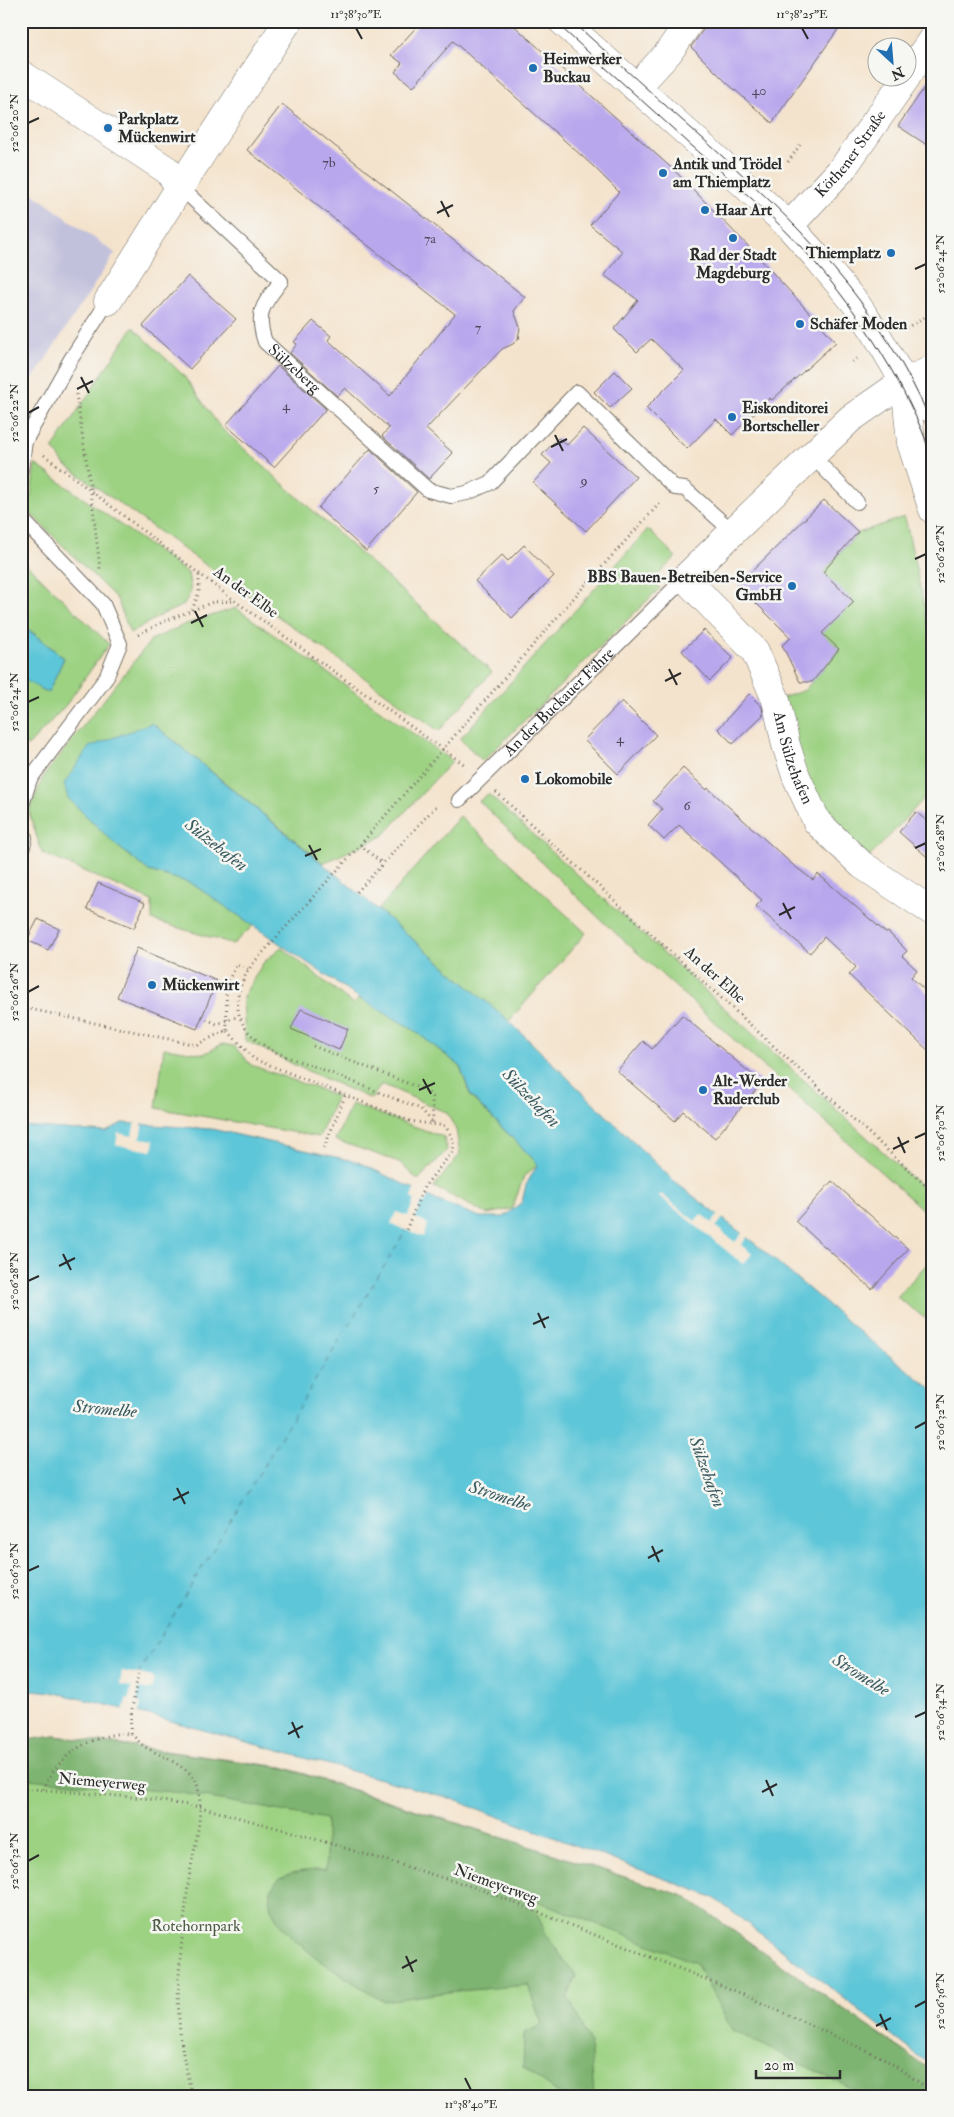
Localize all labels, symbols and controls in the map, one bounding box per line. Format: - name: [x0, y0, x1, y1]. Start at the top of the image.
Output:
- text: 11°38'30"E: [331, 7, 382, 22]
- text: 11°38'25"E: [776, 7, 828, 22]
- north arrow: [866, 38, 916, 88]
- place label: Heimwerker Buckau: [543, 49, 623, 87]
- marker: Heimwerker Buckau: [527, 62, 539, 74]
- text: N: [888, 62, 908, 84]
- house number: 40: [752, 82, 766, 99]
- text: 52°06'20"N: [7, 93, 22, 153]
- street label: Köthener Straße: [811, 106, 891, 202]
- place label: Parkplatz Mückenwirt: [117, 109, 196, 147]
- marker: Parkplatz Mückenwirt: [102, 122, 114, 134]
- house number: 7b: [322, 154, 336, 171]
- place label: Antik und Trödel am Thiemplatz: [672, 154, 783, 193]
- marker: Antik und Trödel am Thiemplatz: [657, 167, 669, 179]
- place label: Haar Art: [715, 200, 773, 220]
- marker: Haar Art: [699, 204, 711, 216]
- house number: 7a: [424, 230, 436, 247]
- marker: Rad der Stadt Magdeburg: [727, 232, 739, 244]
- text: 52°06'24"N: [933, 234, 948, 294]
- place label: Thiemplatz: [805, 243, 881, 264]
- place label: Rad der Stadt Magdeburg: [690, 245, 777, 284]
- marker: Thiemplatz: [885, 247, 897, 259]
- place label: Schäfer Moden: [810, 314, 908, 334]
- marker: Schäfer Moden: [794, 318, 806, 330]
- house number: 7: [475, 319, 482, 336]
- street label: Sülzeberg: [264, 340, 326, 398]
- text: 52°06'22"N: [7, 383, 22, 442]
- house number: 4: [282, 397, 291, 414]
- place label: Eiskonditorei Bortscheller: [742, 398, 829, 436]
- marker: Eiskonditorei Bortscheller: [726, 411, 738, 423]
- house number: 9: [579, 472, 588, 489]
- house number: 5: [373, 480, 380, 497]
- text: 52°06'26"N: [933, 524, 948, 583]
- street label: An der Elbe: [209, 561, 283, 623]
- place label: BBS Bauen-Betreiben-Service GmbH: [587, 567, 782, 605]
- marker: BBS Bauen-Betreiben-Service GmbH: [786, 580, 798, 592]
- street label: An der Buckauer Fähre: [499, 643, 619, 761]
- text: 52°06'24"N: [7, 672, 22, 732]
- street label: Am Sülzehafen: [769, 708, 817, 807]
- house number: 4: [616, 730, 625, 747]
- place label: Lokomobile: [535, 769, 613, 789]
- marker: Lokomobile: [519, 773, 531, 785]
- house number: 6: [683, 797, 691, 814]
- water label: Sülzehafen: [179, 813, 252, 877]
- text: 52°06'28"N: [933, 813, 948, 872]
- street label: An der Elbe: [679, 942, 750, 1008]
- text: 52°06'26"N: [7, 962, 22, 1021]
- place label: Mückenwirt: [161, 975, 240, 995]
- marker: Mückenwirt: [146, 979, 158, 991]
- water label: Sülzehafen: [496, 1063, 565, 1132]
- place label: Alt-Werder Ruderclub: [712, 1071, 788, 1109]
- marker: Alt-Werder Ruderclub: [697, 1084, 709, 1096]
- text: 52°06'30"N: [933, 1104, 948, 1162]
- text: 52°06'28"N: [7, 1251, 22, 1310]
- text: 52°06'32"N: [933, 1393, 948, 1451]
- water label: Stromelbe: [71, 1395, 139, 1423]
- water label: Sülzehafen: [683, 1433, 730, 1510]
- water label: Stromelbe: [465, 1475, 535, 1517]
- text: 52°06'30"N: [7, 1542, 22, 1600]
- water label: Stromelbe: [827, 1648, 895, 1702]
- text: 52°06'34"N: [933, 1683, 948, 1741]
- street label: Niemeyerweg: [57, 1768, 148, 1796]
- text: 52°06'32"N: [7, 1832, 22, 1890]
- street label: Niemeyerweg: [451, 1860, 542, 1909]
- park label: Rotehornpark: [151, 1916, 241, 1937]
- text: 52°06'36"N: [933, 1972, 948, 2030]
- scale bar: [756, 2047, 840, 2079]
- text: 20 m: [764, 2056, 794, 2075]
- text: 11°38'40"E: [445, 2097, 498, 2112]

